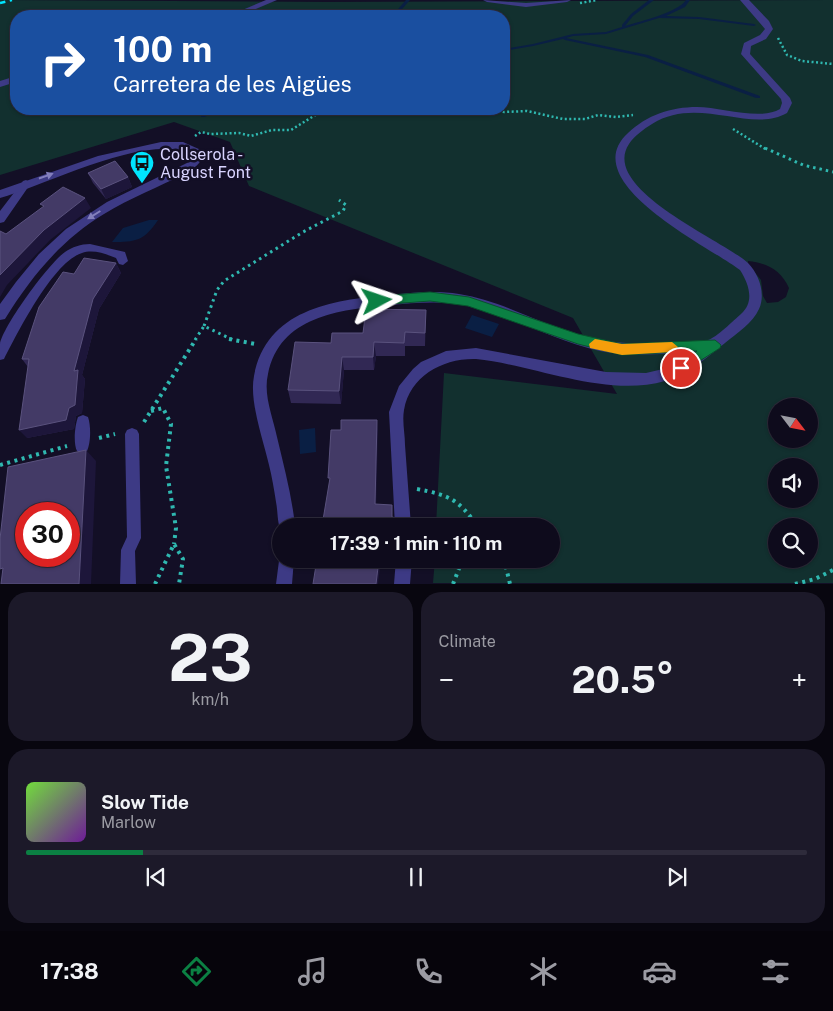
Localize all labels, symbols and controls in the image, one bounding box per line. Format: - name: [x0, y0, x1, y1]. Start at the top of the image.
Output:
- text: 100 m: [113, 29, 212, 70]
- icon: right: [30, 30, 95, 95]
- text: Carretera de les Aigües: [113, 71, 352, 97]
- place label: Collserola - August Font: [160, 145, 251, 182]
- bus stop icon: Collserola - August Font: [129, 150, 155, 184]
- one-way arrow: [38, 172, 53, 180]
- one-way arrow: [87, 210, 100, 219]
- position arrow: [350, 274, 402, 326]
- pin: [660, 347, 702, 389]
- icon: arrive: [667, 354, 695, 382]
- north arrow: [768, 398, 818, 448]
- map controls: [768, 398, 818, 568]
- button: sound: [768, 458, 818, 508]
- speed limit sign: 30: [15, 502, 80, 567]
- button: search: [768, 518, 818, 568]
- text: 17:39 · 1 min · 110 m: [330, 532, 502, 554]
- text: 23: [168, 619, 253, 696]
- text: Climate: [439, 632, 496, 651]
- text: 20.5°: [571, 657, 674, 702]
- text: −: [439, 663, 454, 696]
- text: +: [791, 663, 807, 696]
- text: km/h: [191, 690, 229, 709]
- text: Slow Tide: [101, 791, 189, 813]
- text: Marlow: [101, 813, 156, 832]
- icon: previous: [142, 863, 170, 891]
- icon: pause: [402, 863, 430, 891]
- icon: next: [663, 863, 691, 891]
- icon: directions: [179, 954, 214, 989]
- icon: music: [295, 954, 330, 989]
- icon: phone: [411, 954, 446, 989]
- icon: climate: [526, 954, 561, 989]
- icon: car: [642, 954, 677, 989]
- icon: filters: [758, 954, 793, 989]
- text: 17:38: [40, 958, 99, 984]

